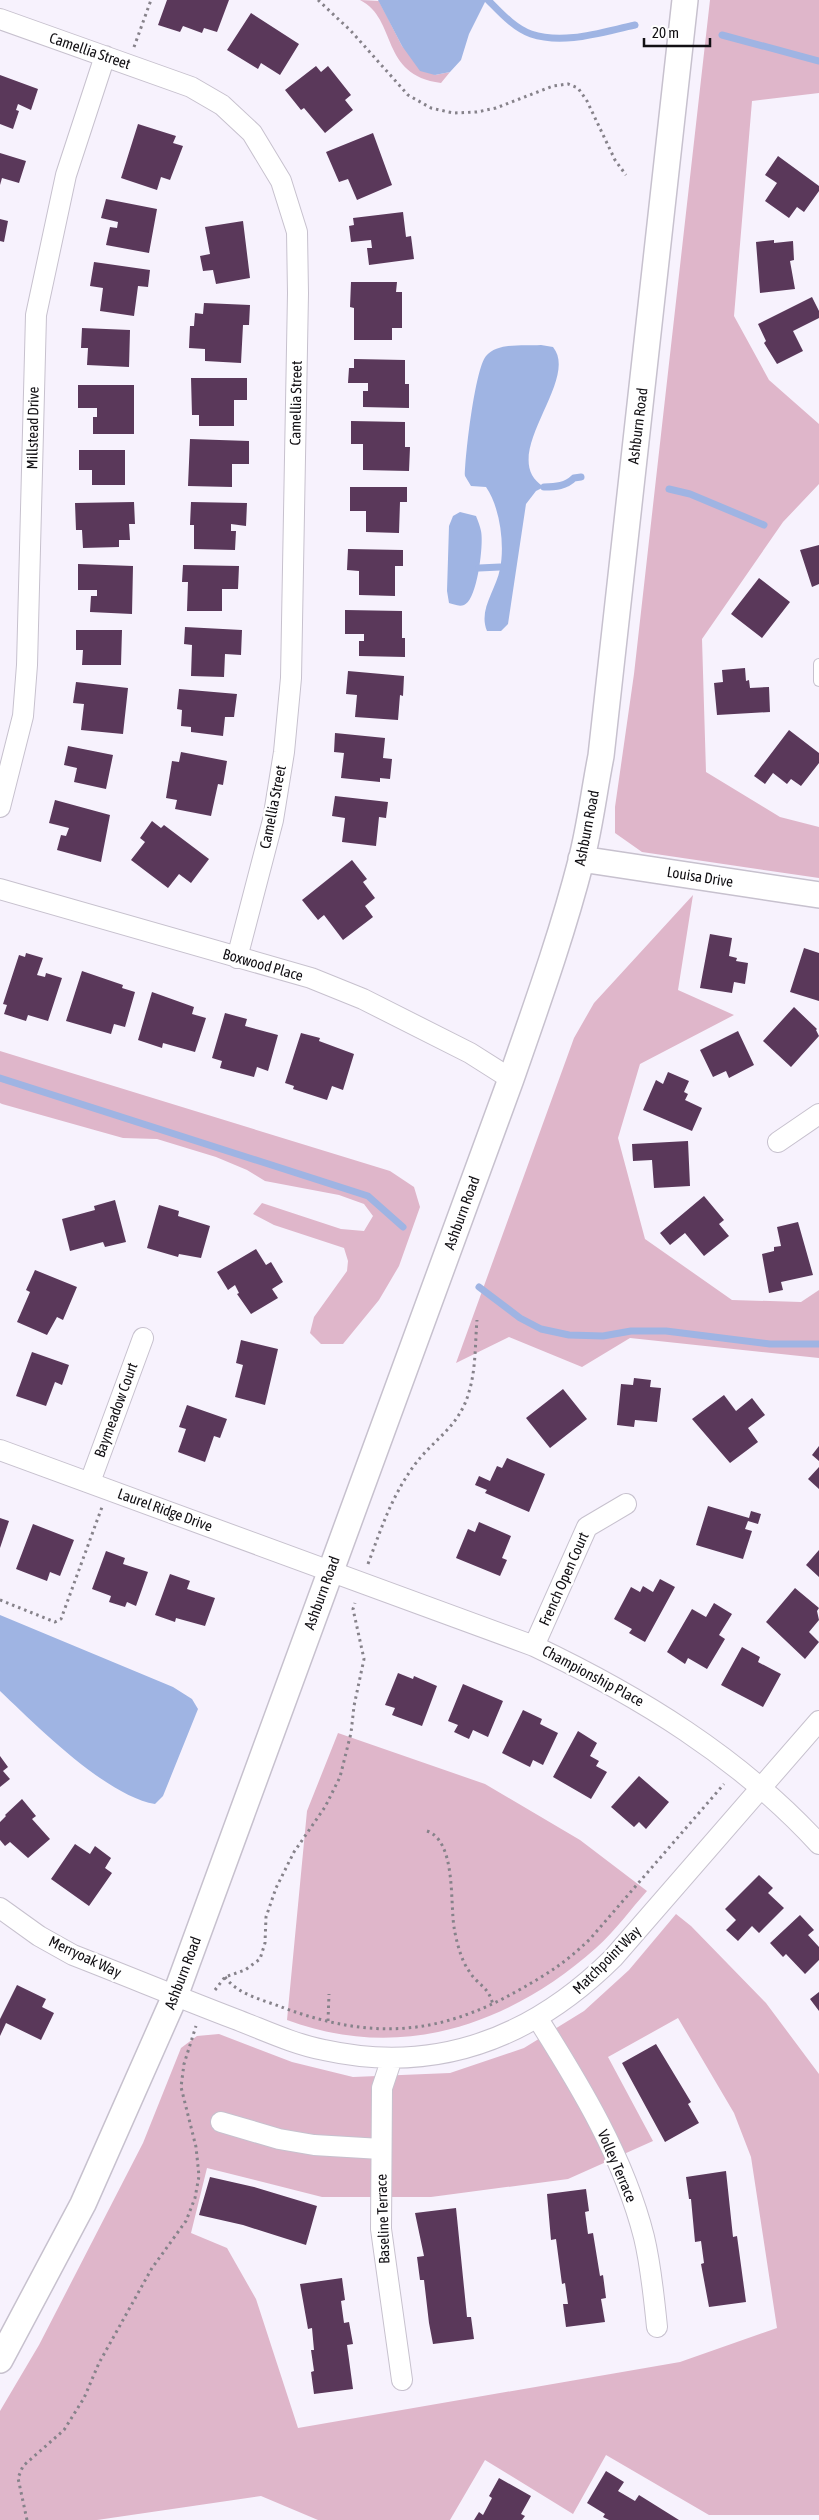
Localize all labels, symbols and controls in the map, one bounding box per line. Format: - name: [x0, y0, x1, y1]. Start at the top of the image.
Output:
- scale bar: [644, 15, 710, 47]
- text: 20 m: [652, 24, 679, 41]
- street label: Camellia Street: [47, 29, 133, 72]
- street label: Camellia Street: [286, 361, 305, 445]
- street label: Millstead Drive: [23, 386, 42, 470]
- street label: Ashburn Road: [624, 387, 651, 465]
- street label: Camellia Street: [256, 764, 289, 850]
- street label: Ashburn Road: [571, 789, 602, 867]
- street label: Louisa Drive: [666, 863, 735, 890]
- street label: Boxwood Place: [221, 945, 305, 984]
- street label: Ashburn Road: [440, 1174, 483, 1252]
- street label: Baymeadow Court: [91, 1360, 141, 1459]
- street label: Laurel Ridge Drive: [116, 1485, 215, 1535]
- street label: French Open Court: [535, 1529, 592, 1628]
- street label: Ashburn Road: [300, 1554, 343, 1632]
- street label: Championship Place: [540, 1642, 647, 1710]
- street label: Matchpoint Way: [569, 1922, 644, 1997]
- street label: Merryoak Way: [46, 1932, 124, 1981]
- street label: Ashburn Road: [161, 1934, 204, 2012]
- street label: Volley Terrace: [595, 2127, 640, 2205]
- street label: Baseline Terrace: [372, 2173, 393, 2264]

